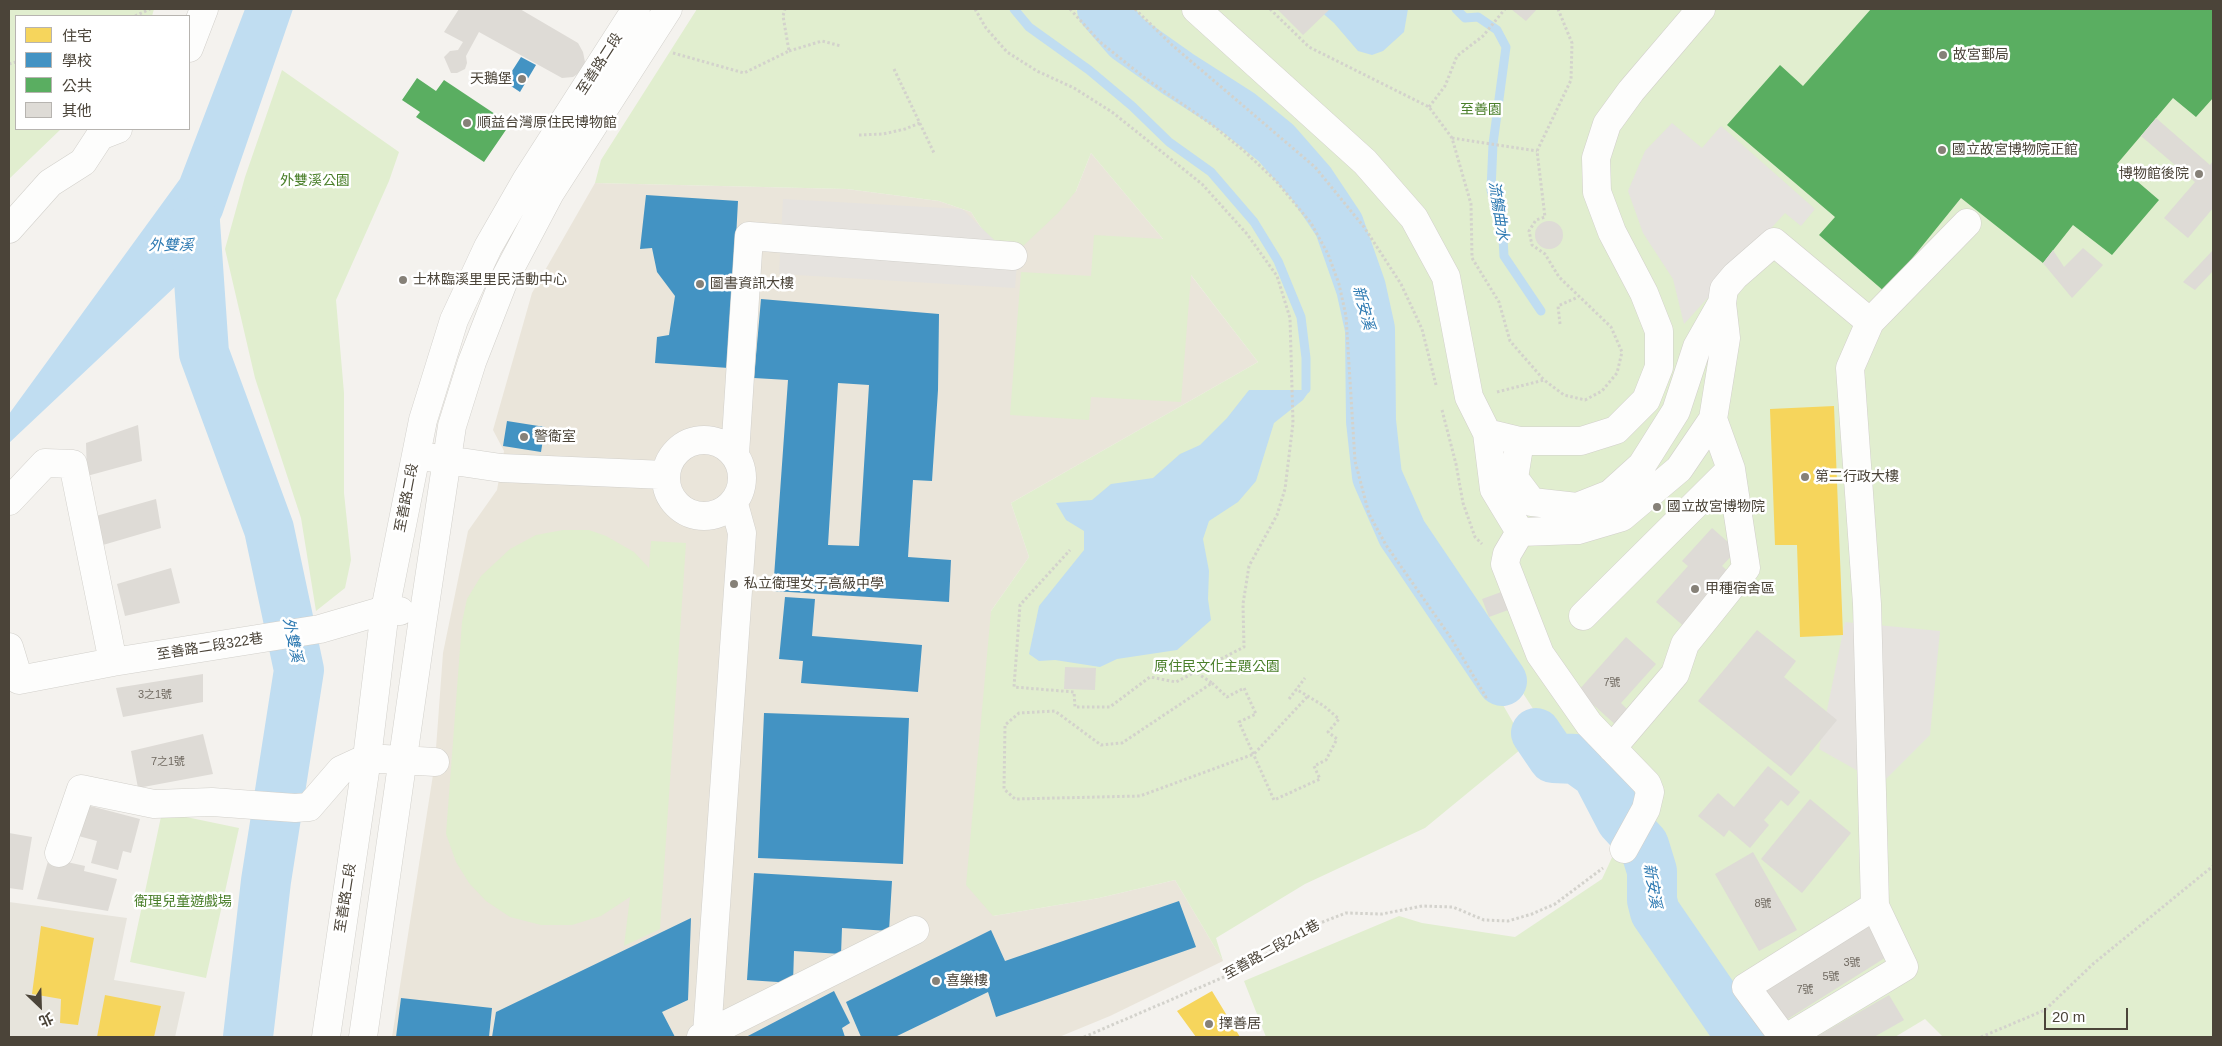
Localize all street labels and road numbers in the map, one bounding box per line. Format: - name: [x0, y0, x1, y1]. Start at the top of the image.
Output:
- street label: 至善路二段: [574, 30, 626, 98]
- street label: 至善路二段: [392, 462, 422, 534]
- street label: 至善路二段322巷: [156, 630, 264, 664]
- street label: 至善路二段: [332, 862, 360, 934]
- street label: 至善路二段241巷: [1221, 917, 1323, 983]

